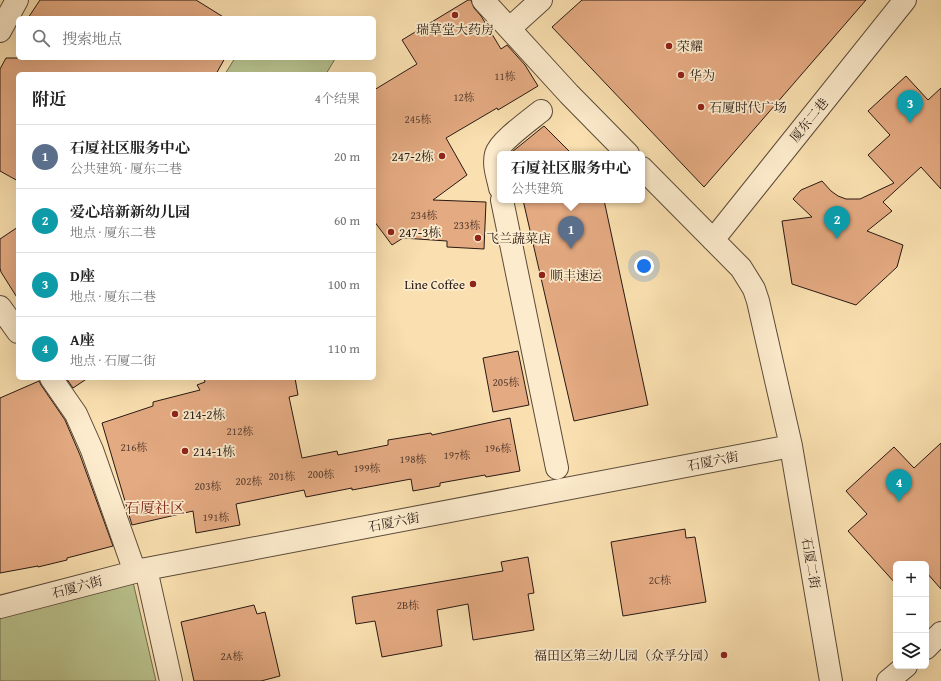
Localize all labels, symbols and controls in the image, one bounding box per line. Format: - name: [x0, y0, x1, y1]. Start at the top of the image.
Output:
- marker: 瑞草堂大药房: [450, 10, 460, 20]
- search box: [16, 16, 376, 60]
- place label: 瑞草堂大药房: [416, 20, 494, 39]
- icon: search: [30, 27, 52, 49]
- text: 搜索地点: [62, 28, 122, 49]
- place label: 荣耀: [677, 37, 703, 56]
- marker: 荣耀: [664, 41, 674, 51]
- place label: 华为: [689, 66, 715, 85]
- house number: 11栋: [494, 68, 516, 84]
- marker: 华为: [676, 70, 686, 80]
- text: 附近: [32, 86, 66, 111]
- text: 4个结果: [315, 89, 360, 108]
- house number: 12栋: [453, 89, 475, 105]
- pin: 3: [897, 90, 923, 123]
- street label: 厦东二巷: [785, 94, 833, 146]
- place label: 石厦时代广场: [709, 98, 787, 117]
- marker: 石厦时代广场: [696, 102, 706, 112]
- house number: 245栋: [405, 111, 431, 127]
- text: 石厦社区服务中心: [70, 137, 190, 158]
- text: 1: [42, 147, 48, 166]
- text: 20 m: [334, 147, 360, 166]
- place label: 247-2栋: [392, 147, 434, 166]
- marker: 247-2栋: [437, 151, 447, 161]
- popup: [497, 151, 645, 203]
- text: 石厦社区服务中心: [511, 157, 631, 178]
- text: 公共建筑 · 厦东二巷: [70, 159, 182, 178]
- text: 公共建筑: [511, 179, 563, 198]
- text: 爱心培新新幼儿园: [70, 201, 190, 222]
- pin: 2: [824, 206, 850, 239]
- house number: 234栋: [411, 207, 437, 223]
- text: 2: [42, 211, 48, 230]
- text: 60 m: [334, 211, 360, 230]
- pin: 1: [558, 216, 584, 249]
- house number: 233栋: [454, 217, 480, 233]
- text: 地点 · 厦东二巷: [70, 223, 156, 242]
- place label: 247-3栋: [399, 223, 442, 242]
- marker: 247-3栋: [386, 227, 396, 237]
- place label: 飞兰蔬菜店: [486, 229, 551, 248]
- marker: 飞兰蔬菜店: [473, 233, 483, 243]
- your location: [634, 256, 654, 276]
- text: D座: [70, 265, 95, 286]
- place label: 顺丰速运: [550, 266, 602, 285]
- marker: 顺丰速运: [537, 270, 547, 280]
- text: 3: [42, 275, 48, 294]
- text: 100 m: [328, 275, 360, 294]
- place label: Line Coffee: [405, 275, 465, 294]
- marker: Line Coffee: [468, 279, 478, 289]
- text: 地点 · 厦东二巷: [70, 287, 156, 306]
- text: A座: [70, 329, 95, 350]
- text: 4: [42, 339, 48, 358]
- text: 110 m: [328, 339, 360, 358]
- text: 地点 · 石厦二街: [70, 351, 156, 370]
- house number: 205栋: [493, 374, 519, 390]
- place label: 214-2栋: [183, 405, 226, 424]
- marker: 214-2栋: [170, 409, 180, 419]
- house number: 212栋: [227, 423, 253, 439]
- house number: 216栋: [121, 439, 147, 455]
- house number: 196栋: [485, 440, 511, 456]
- place label: 214-1栋: [193, 442, 236, 461]
- marker: 214-1栋: [180, 446, 190, 456]
- house number: 197栋: [444, 447, 470, 463]
- street label: 石厦六街: [686, 447, 740, 475]
- house number: 198栋: [400, 451, 426, 467]
- house number: 199栋: [354, 460, 380, 476]
- house number: 200栋: [308, 466, 334, 482]
- house number: 201栋: [269, 468, 295, 484]
- pin: 4: [886, 469, 912, 502]
- house number: 202栋: [236, 473, 262, 489]
- house number: 203栋: [195, 478, 221, 494]
- district label: 石厦社区: [125, 497, 185, 518]
- street label: 石厦六街: [367, 508, 421, 536]
- house number: 191栋: [203, 509, 229, 525]
- street label: 石厦二街: [797, 536, 825, 590]
- map controls: [893, 561, 929, 669]
- button: +: [893, 561, 929, 597]
- street label: 石厦六街: [49, 571, 105, 603]
- house number: 2C栋: [649, 572, 671, 588]
- house number: 2B栋: [397, 597, 419, 613]
- button: −: [893, 597, 929, 633]
- button: layers: [893, 633, 929, 669]
- place label: 福田区第三幼儿园（众孚分园）: [534, 646, 716, 665]
- house number: 2A栋: [221, 648, 243, 664]
- marker: 福田区第三幼儿园（众孚分园）: [719, 650, 729, 660]

